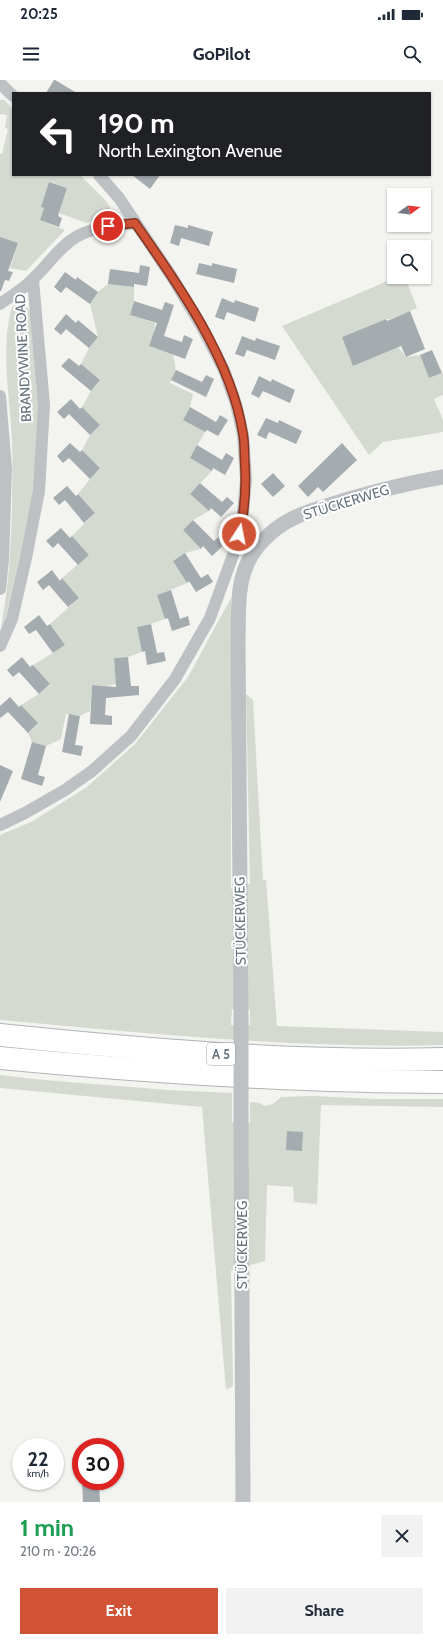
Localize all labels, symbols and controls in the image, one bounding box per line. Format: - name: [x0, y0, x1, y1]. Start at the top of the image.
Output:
- text: 20:25: [20, 5, 58, 23]
- icon: menu: [20, 43, 42, 65]
- text: GoPilot: [193, 43, 250, 65]
- icon: search: [401, 43, 423, 65]
- text: 190 m: [98, 106, 174, 140]
- icon: left: [32, 108, 84, 160]
- text: North Lexington Avenue: [98, 140, 282, 162]
- north arrow: [387, 188, 431, 232]
- map controls: [387, 188, 431, 284]
- pin: [91, 209, 125, 243]
- icon: arrive: [97, 215, 119, 237]
- button: search: [387, 240, 431, 284]
- street label: BRANDYWINE ROAD: [11, 293, 35, 423]
- street label: STÜCKERWEG: [301, 480, 391, 524]
- position arrow: [218, 513, 260, 555]
- street label: STÜCKERWEG: [230, 876, 250, 966]
- road number: A 5: [207, 1043, 235, 1065]
- street label: STÜCKERWEG: [233, 1201, 251, 1289]
- speed limit sign: 30: [72, 1438, 124, 1490]
- text: 22: [27, 1447, 49, 1471]
- text: km/h: [27, 1467, 49, 1480]
- text: 1 min: [20, 1513, 74, 1542]
- button: close: [381, 1515, 423, 1557]
- text: 210 m · 20:26: [20, 1543, 96, 1559]
- button: Exit: [20, 1588, 218, 1634]
- button: Share: [226, 1588, 423, 1634]

